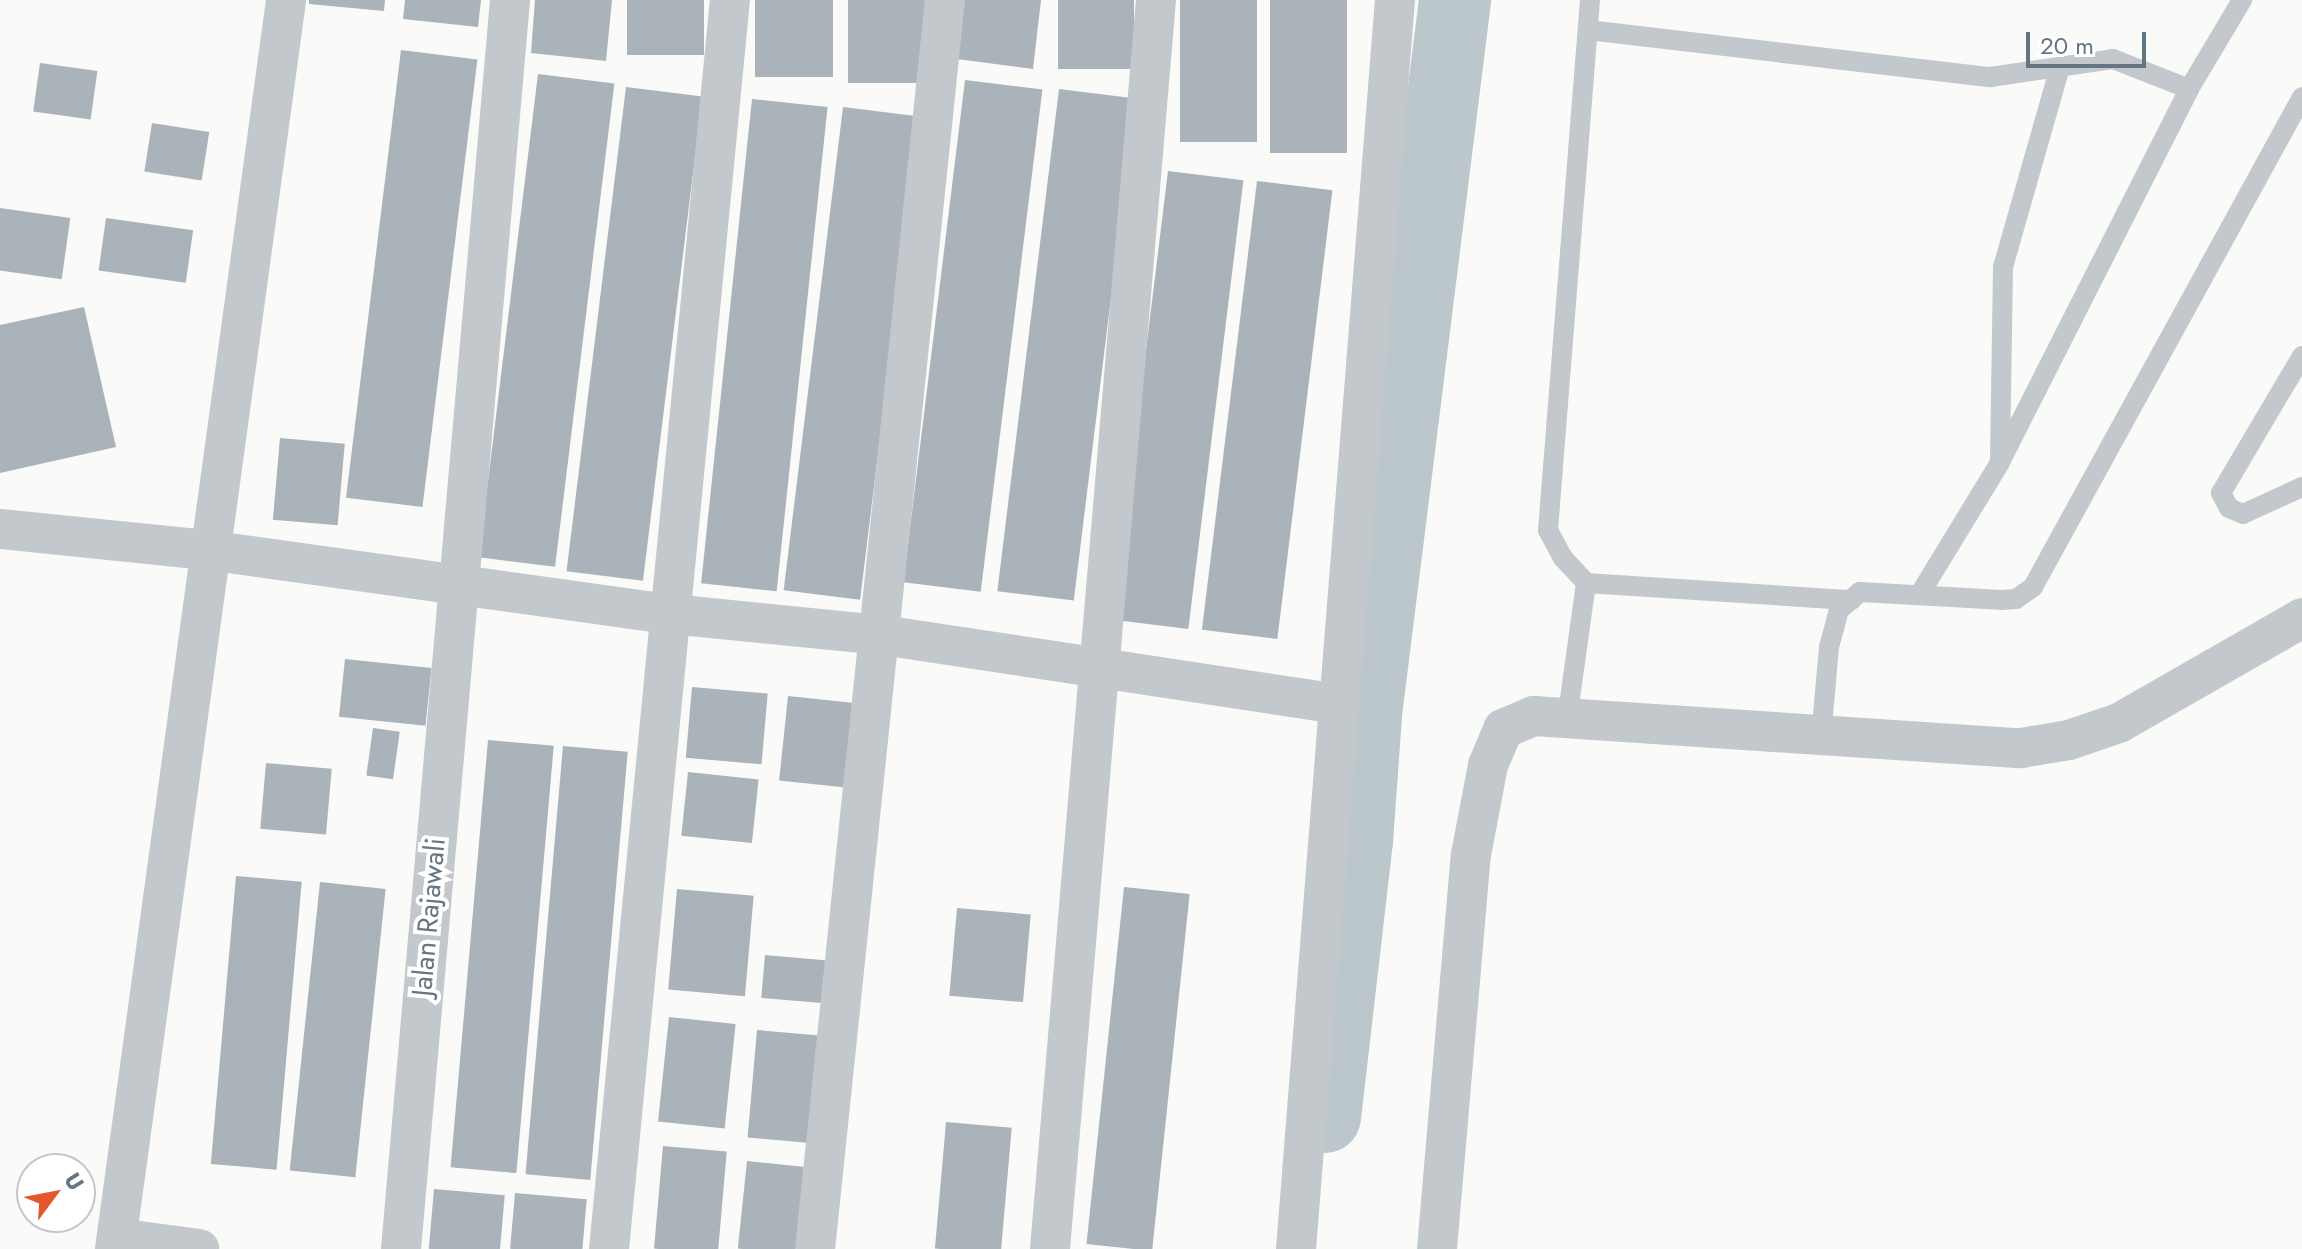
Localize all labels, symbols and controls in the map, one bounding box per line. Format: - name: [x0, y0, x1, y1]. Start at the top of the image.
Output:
- scale bar: [2030, 16, 2150, 66]
- text: 20 m: [2040, 28, 2094, 63]
- street label: Jalan Rajawali: [405, 836, 453, 998]
- north arrow: [16, 1153, 96, 1233]
- text: U: [57, 1166, 92, 1196]

